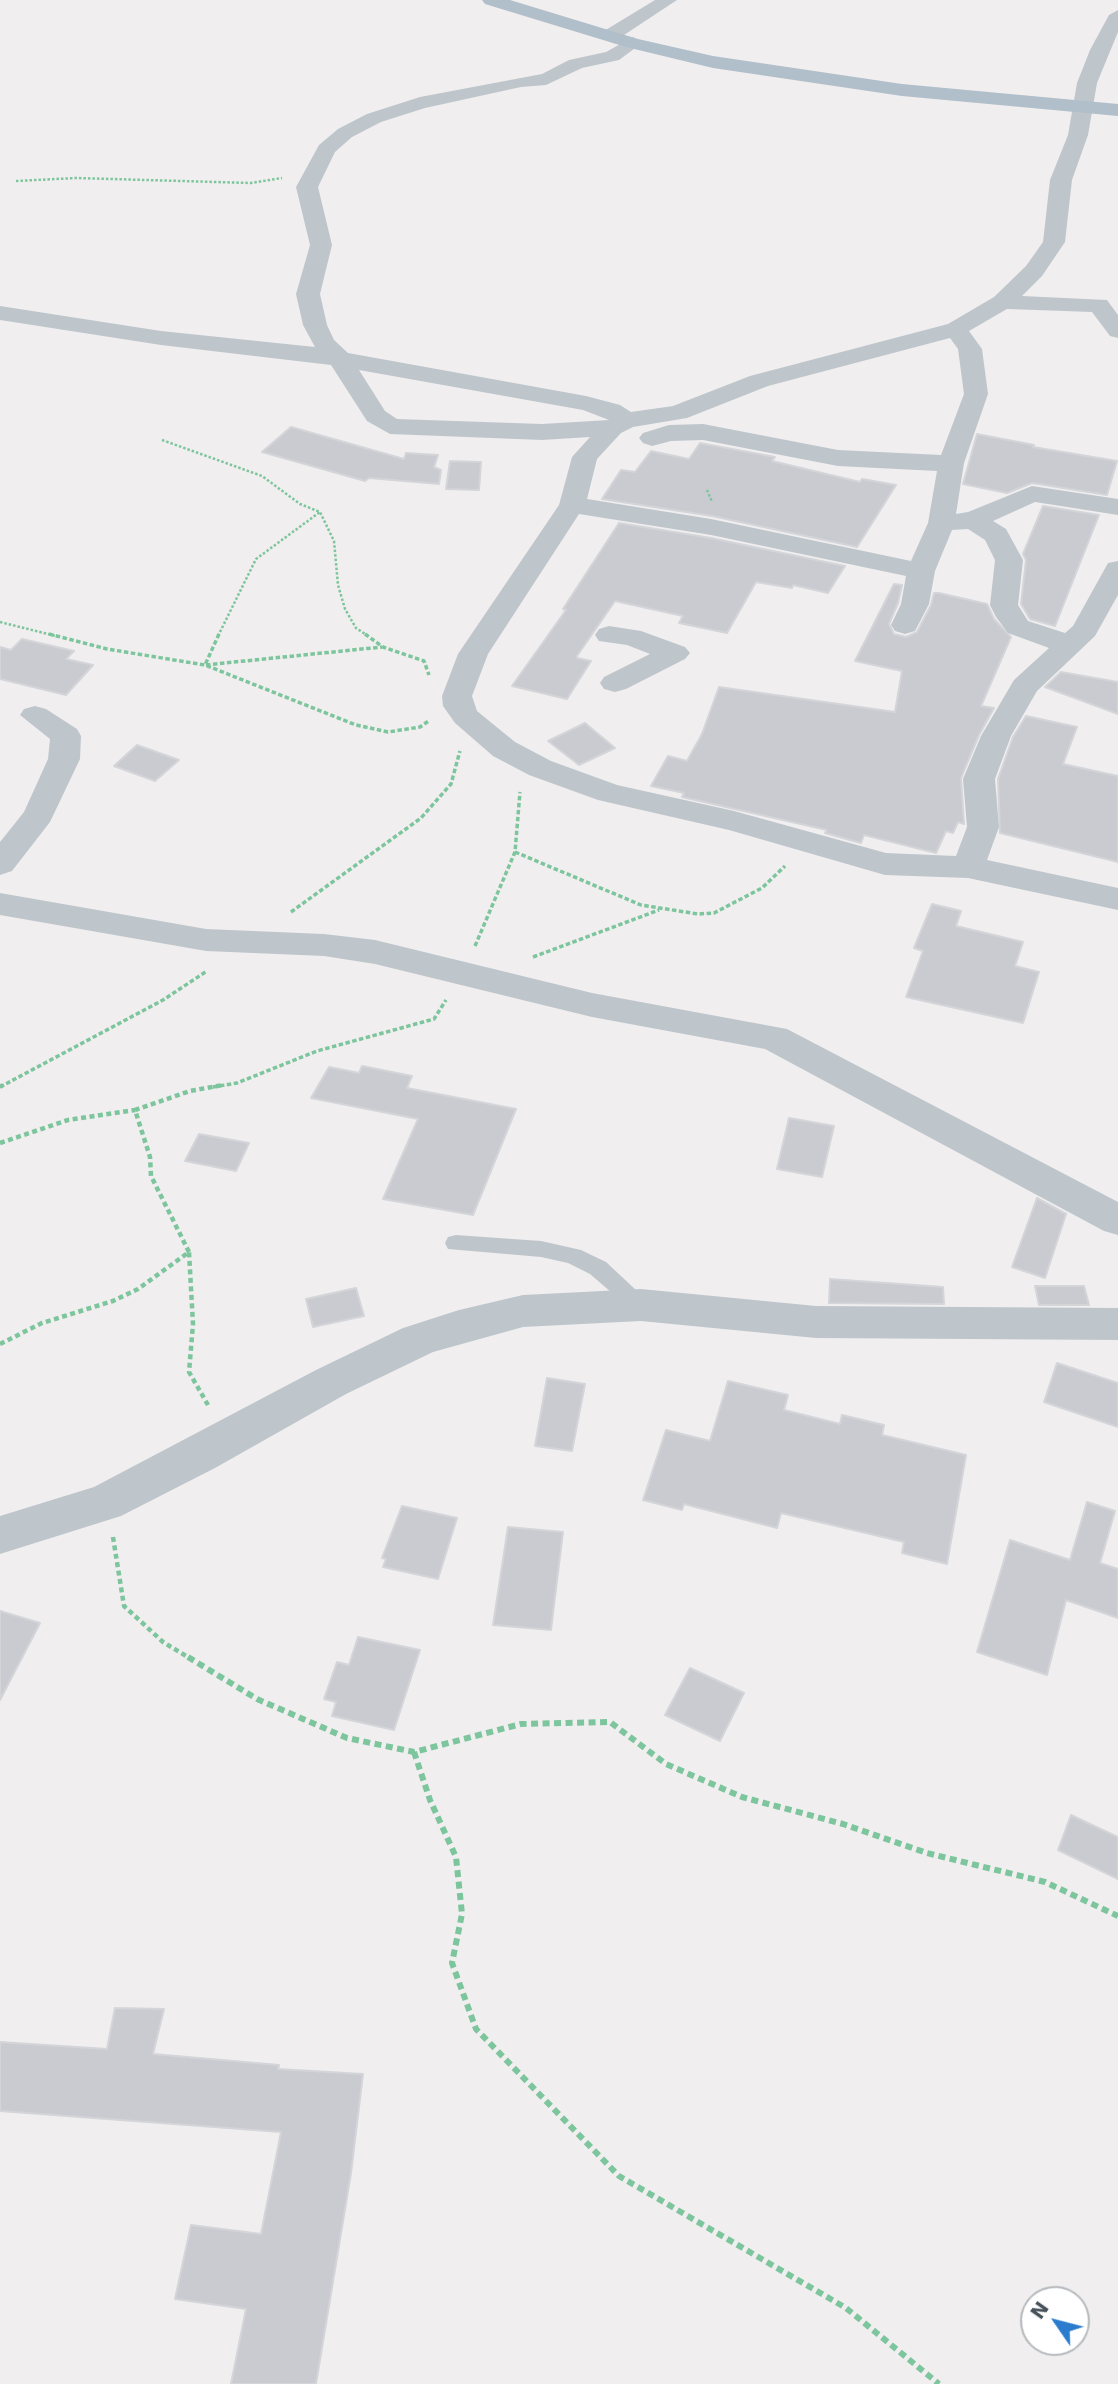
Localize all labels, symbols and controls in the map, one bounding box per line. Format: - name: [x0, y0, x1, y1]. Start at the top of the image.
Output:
- north arrow: [1020, 2286, 1090, 2356]
- text: N: [1026, 2297, 1053, 2323]

